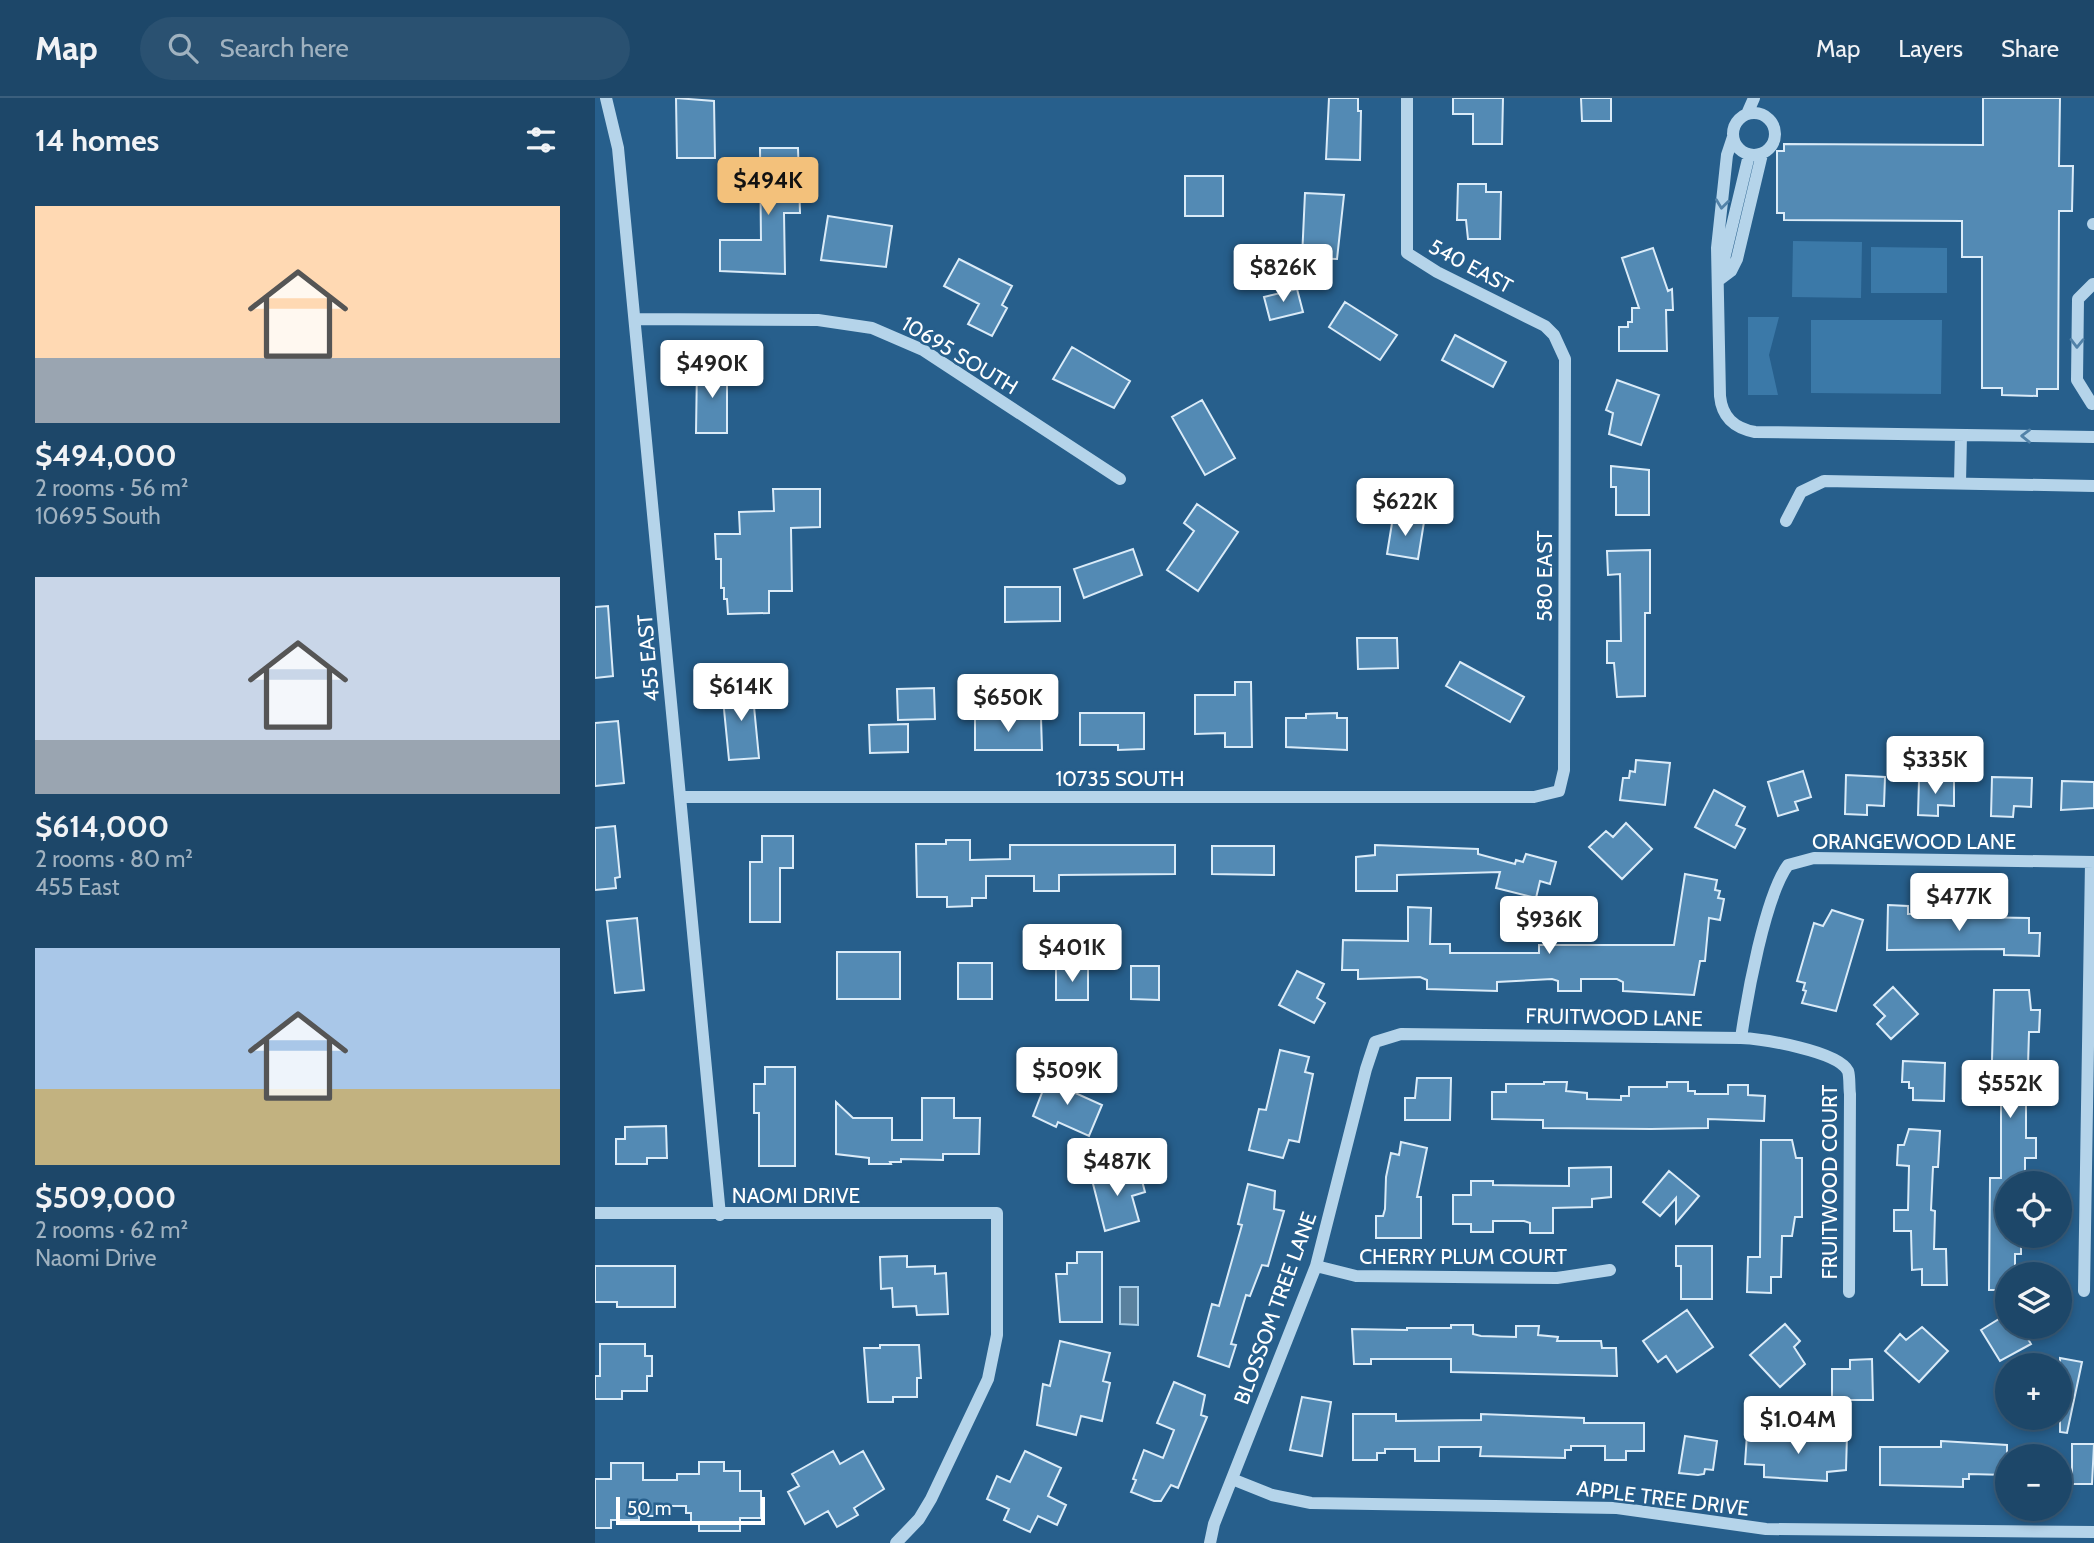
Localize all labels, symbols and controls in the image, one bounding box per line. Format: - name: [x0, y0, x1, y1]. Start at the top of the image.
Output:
- search box: [140, 17, 630, 80]
- text: Map: [35, 28, 98, 68]
- icon: search: [164, 29, 202, 67]
- text: Search here: [220, 32, 349, 64]
- text: Map: [1816, 34, 1860, 63]
- text: Layers: [1898, 34, 1963, 63]
- text: Share: [2001, 34, 2059, 63]
- icon: filters: [522, 121, 560, 159]
- text: 14 homes: [35, 122, 159, 159]
- pin: $494K: [719, 158, 817, 217]
- text: $494K: [733, 166, 803, 194]
- one-way arrow: [1714, 198, 1729, 209]
- street label: 540 EAST: [1425, 234, 1517, 298]
- pin: $826K: [1234, 244, 1332, 304]
- icon: home: [235, 251, 361, 377]
- text: $826K: [1250, 253, 1316, 281]
- street label: 10695 SOUTH: [897, 311, 1023, 399]
- one-way arrow: [2069, 338, 2085, 349]
- pin: $490K: [663, 341, 761, 400]
- text: $490K: [676, 349, 748, 377]
- one-way arrow: [2020, 429, 2031, 444]
- text: $494,000: [35, 437, 177, 474]
- text: 2 rooms · 56 m²: [35, 474, 189, 502]
- pin: $622K: [1356, 478, 1454, 538]
- text: $622K: [1372, 487, 1438, 515]
- text: 10695 South: [35, 502, 161, 530]
- street label: 580 EAST: [1532, 530, 1557, 622]
- street label: 455 EAST: [632, 613, 664, 703]
- icon: home: [235, 622, 361, 748]
- pin: $614K: [692, 664, 790, 723]
- text: $614K: [709, 672, 773, 700]
- pin: $650K: [959, 674, 1057, 734]
- text: $650K: [973, 683, 1043, 711]
- pin: $335K: [1886, 736, 1984, 796]
- text: $335K: [1903, 745, 1967, 773]
- street label: 10735 SOUTH: [1056, 766, 1184, 791]
- text: $614,000: [35, 808, 169, 845]
- street label: ORANGEWOOD LANE: [1812, 829, 2016, 854]
- text: 2 rooms · 80 m²: [35, 845, 193, 873]
- text: 455 East: [35, 873, 119, 901]
- pin: $477K: [1910, 874, 2008, 933]
- text: $477K: [1926, 882, 1992, 910]
- pin: $936K: [1500, 896, 1598, 956]
- text: $936K: [1516, 905, 1582, 933]
- pin: $401K: [1023, 924, 1121, 984]
- text: $401K: [1039, 933, 1105, 961]
- icon: home: [235, 993, 361, 1119]
- street label: FRUITWOOD LANE: [1525, 1003, 1703, 1031]
- pin: $509K: [1018, 1048, 1116, 1107]
- text: $509K: [1032, 1056, 1102, 1084]
- pin: $552K: [1961, 1060, 2059, 1120]
- text: $552K: [1978, 1069, 2042, 1097]
- street label: FRUITWOOD COURT: [1817, 1084, 1842, 1280]
- pin: $487K: [1068, 1138, 1166, 1198]
- text: $487K: [1083, 1147, 1151, 1175]
- map controls: [1995, 1171, 2072, 1521]
- button: locate: [1995, 1171, 2072, 1248]
- text: $509,000: [35, 1179, 176, 1216]
- street label: NAOMI DRIVE: [732, 1183, 860, 1208]
- street label: BLOSSOM TREE LANE: [1229, 1208, 1321, 1408]
- text: 2 rooms · 62 m²: [35, 1216, 188, 1244]
- text: Naomi Drive: [35, 1244, 156, 1272]
- street label: CHERRY PLUM COURT: [1359, 1244, 1567, 1269]
- button: layers: [1995, 1262, 2072, 1339]
- button: +: [1995, 1353, 2072, 1430]
- pin: $1.04M: [1741, 1396, 1855, 1456]
- text: $1.04M: [1760, 1405, 1836, 1433]
- button: −: [1995, 1444, 2072, 1521]
- street label: APPLE TREE DRIVE: [1575, 1475, 1751, 1521]
- scale bar: [616, 1494, 765, 1526]
- text: 50 m: [627, 1497, 671, 1520]

